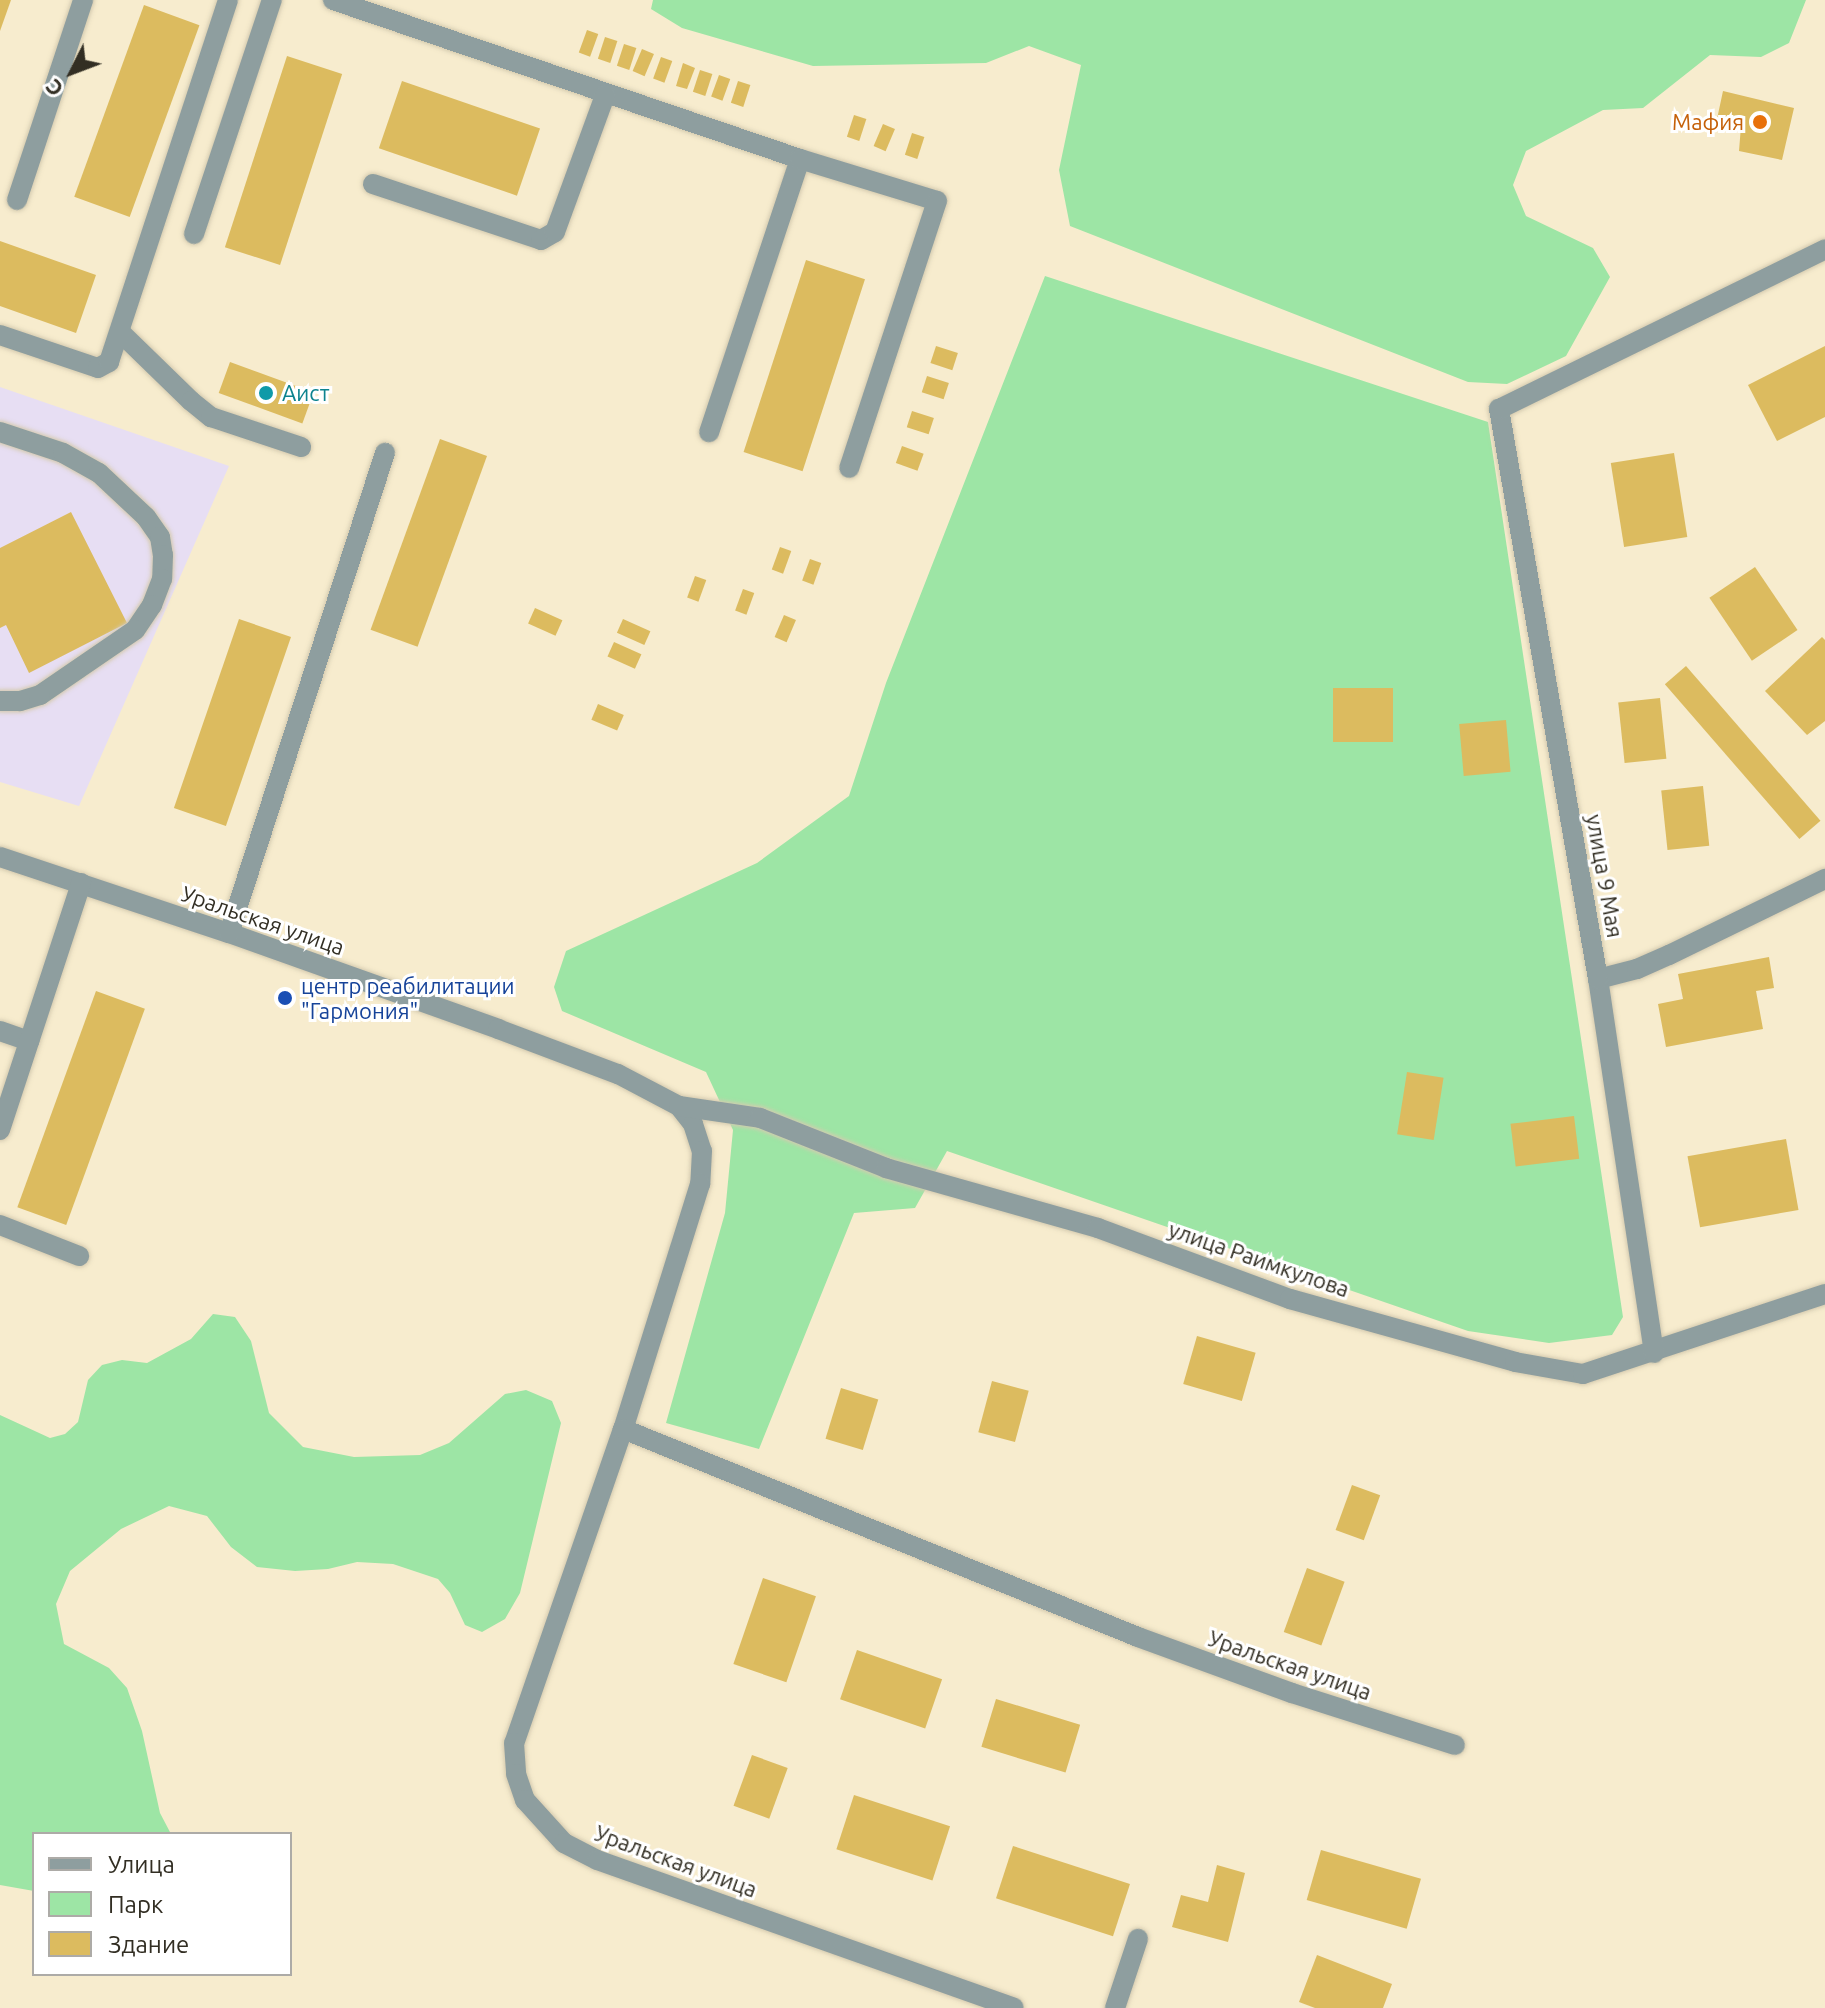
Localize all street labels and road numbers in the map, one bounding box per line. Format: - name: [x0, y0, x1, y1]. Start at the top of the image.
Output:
- street label: улица 9 Мая: [1581, 812, 1629, 940]
- street label: Уральская улица: [178, 880, 348, 960]
- street label: улица Раимкулова: [1165, 1216, 1353, 1302]
- street label: Уральская улица: [1205, 1625, 1375, 1705]
- street label: Уральская улица: [591, 1819, 761, 1903]

